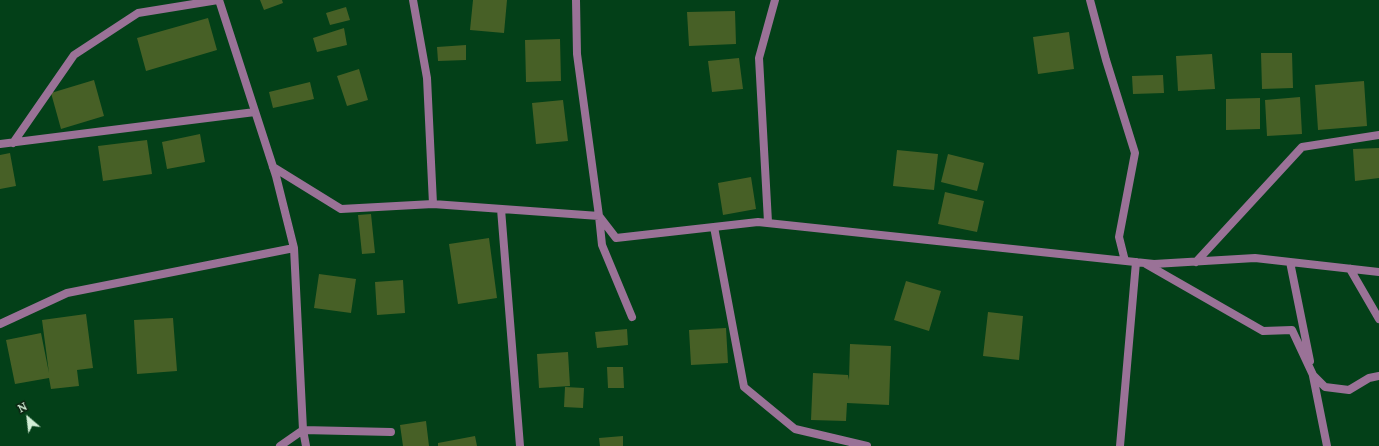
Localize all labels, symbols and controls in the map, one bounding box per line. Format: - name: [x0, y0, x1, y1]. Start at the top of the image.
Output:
- north arrow: [8, 398, 48, 438]
- text: N: [15, 399, 29, 416]

